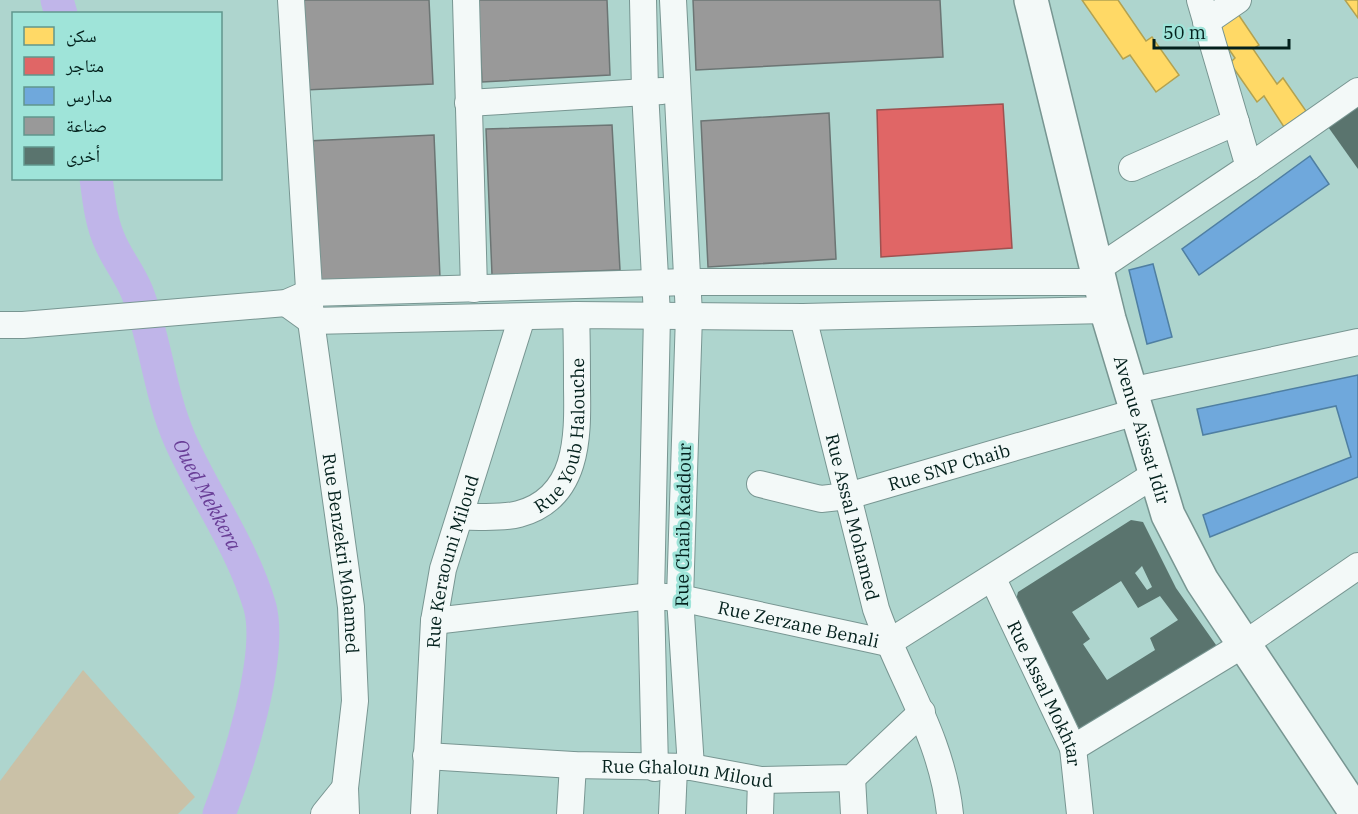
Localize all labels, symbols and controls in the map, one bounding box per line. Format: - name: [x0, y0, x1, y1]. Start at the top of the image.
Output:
- legend: [12, 12, 222, 180]
- scale bar: [1154, 12, 1289, 50]
- text: 50 m: [1163, 21, 1206, 44]
- text: سكن: [66, 24, 97, 47]
- text: متاجر: [65, 54, 104, 77]
- text: مدارس: [66, 84, 112, 107]
- text: صناعة: [66, 114, 107, 137]
- text: أخرى: [66, 144, 100, 167]
- street label: Avenue Aïssat Idir: [1109, 353, 1176, 507]
- street label: Rue Youb Halouche: [529, 358, 589, 518]
- street label: Rue Assal Mohamed: [821, 431, 885, 603]
- water label: Oued Mekkera: [168, 434, 249, 555]
- street label: Rue SNP Chaib: [885, 438, 1013, 495]
- street label: Rue Chaib Kaddour: [670, 443, 696, 607]
- street label: Rue Benzekri Mohamed: [318, 451, 364, 654]
- street label: Rue Keraouni Miloud: [421, 472, 483, 649]
- street label: Rue Zerzane Benali: [716, 595, 882, 652]
- street label: Rue Assal Mokhtar: [1003, 617, 1086, 767]
- street label: Rue Ghaloun Miloud: [601, 754, 773, 791]

